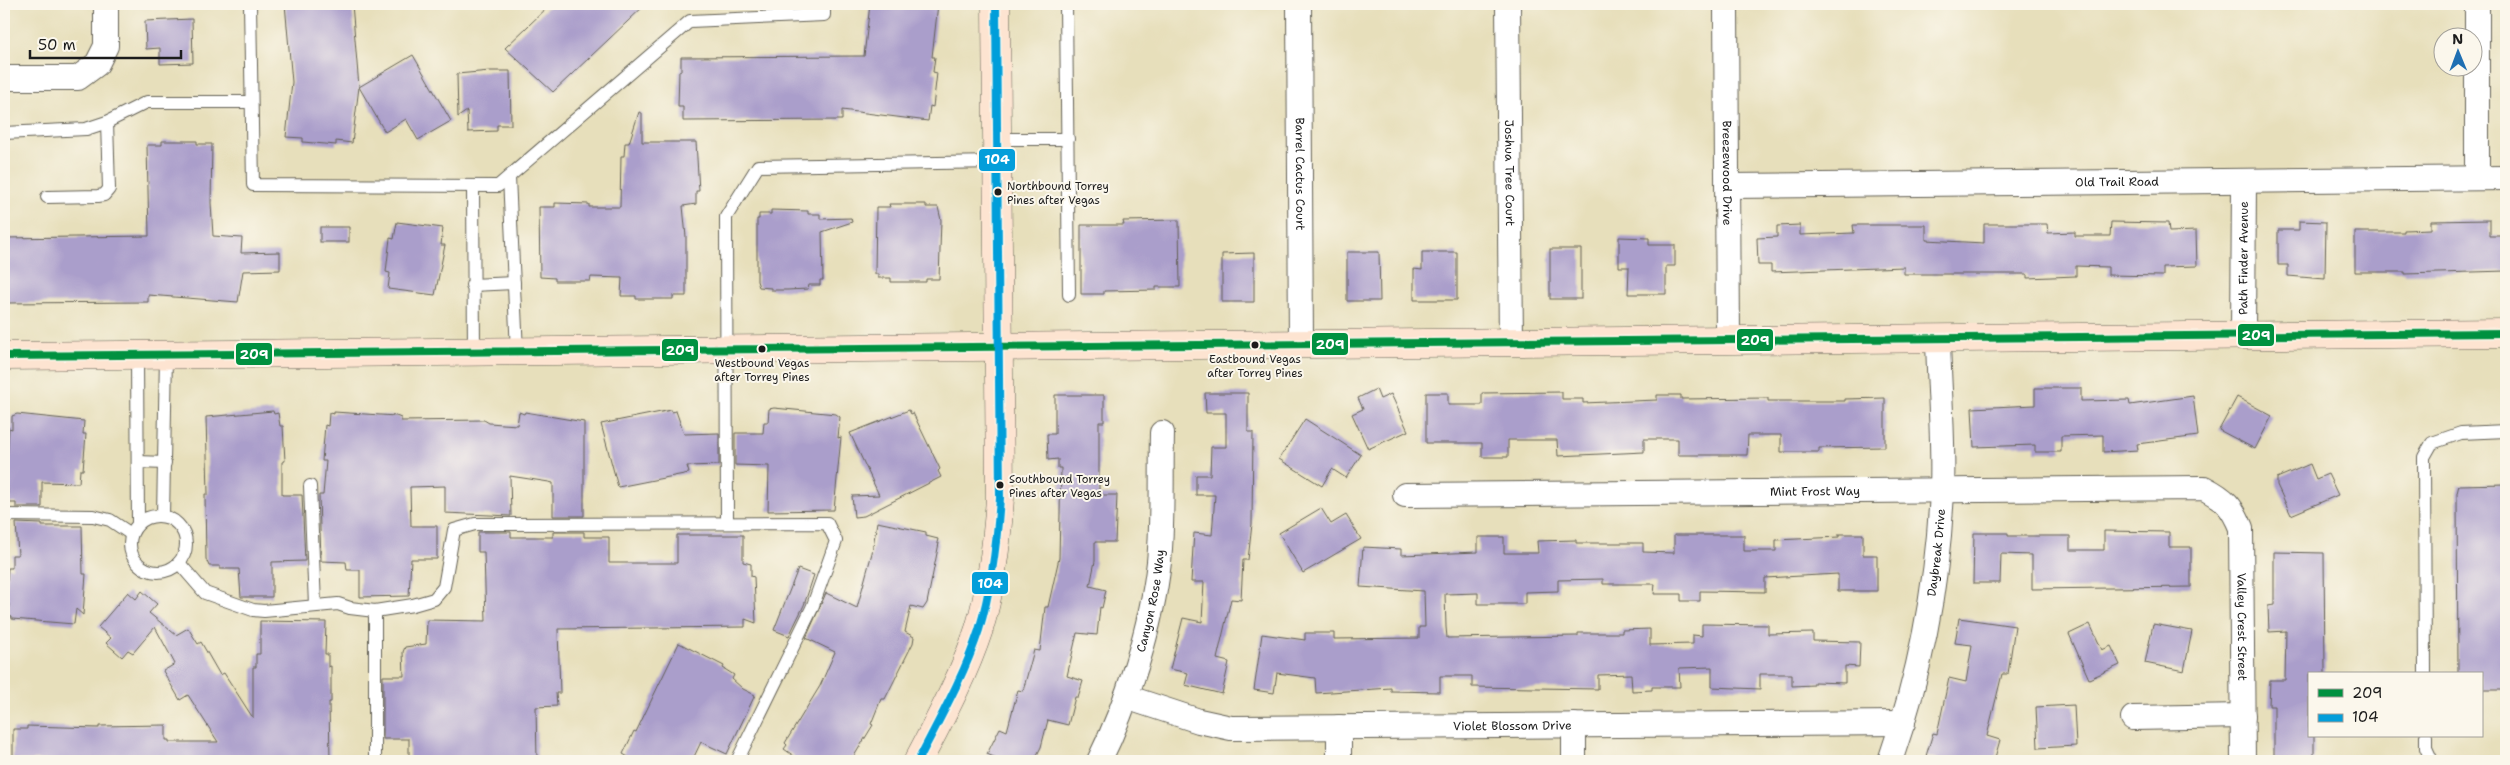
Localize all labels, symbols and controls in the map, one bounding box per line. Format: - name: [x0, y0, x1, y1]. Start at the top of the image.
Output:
- scale bar: [30, 28, 181, 60]
- north arrow: [2432, 28, 2482, 78]
- text: N: [2452, 30, 2463, 48]
- text: 50 m: [38, 35, 76, 55]
- street label: Barrel Cactus Court: [1292, 117, 1308, 231]
- street label: Joshua Tree Court: [1501, 120, 1518, 226]
- street label: Breezewood Drive: [1719, 121, 1735, 226]
- line badge: 104: [978, 148, 1016, 172]
- text: 104: [984, 150, 1010, 168]
- street label: Old Trail Road: [2075, 174, 2159, 190]
- place label: Northbound Torrey Pines after Vegas: [1007, 179, 1109, 208]
- marker: Northbound Torrey Pines after Vegas: [993, 187, 1003, 197]
- street label: Path Finder Avenue: [2235, 201, 2252, 315]
- line badge: 209: [2237, 323, 2275, 347]
- text: 209: [2241, 326, 2271, 344]
- line badge: 209: [1736, 328, 1774, 352]
- text: 209: [1740, 331, 1770, 349]
- line badge: 209: [1311, 332, 1349, 356]
- text: 209: [1315, 335, 1345, 353]
- line badge: 209: [661, 338, 699, 362]
- marker: Eastbound Vegas after Torrey Pines: [1250, 340, 1260, 350]
- text: 209: [665, 341, 695, 359]
- line badge: 209: [235, 342, 273, 366]
- marker: Westbound Vegas after Torrey Pines: [757, 344, 767, 354]
- text: 209: [239, 345, 269, 363]
- place label: Eastbound Vegas after Torrey Pines: [1207, 352, 1303, 381]
- place label: Westbound Vegas after Torrey Pines: [714, 356, 810, 385]
- place label: Southbound Torrey Pines after Vegas: [1009, 472, 1110, 501]
- marker: Southbound Torrey Pines after Vegas: [995, 480, 1005, 490]
- street label: Mint Frost Way: [1770, 483, 1860, 500]
- street label: Daybreak Drive: [1923, 508, 1949, 598]
- street label: Canyon Rose Way: [1133, 549, 1168, 654]
- line badge: 104: [971, 571, 1009, 595]
- street label: Valley Crest Street: [2233, 573, 2250, 681]
- text: 104: [977, 574, 1003, 592]
- legend: [2308, 672, 2482, 738]
- text: 209: [2352, 683, 2383, 703]
- text: 104: [2352, 707, 2378, 727]
- street label: Violet Blossom Drive: [1453, 717, 1572, 734]

